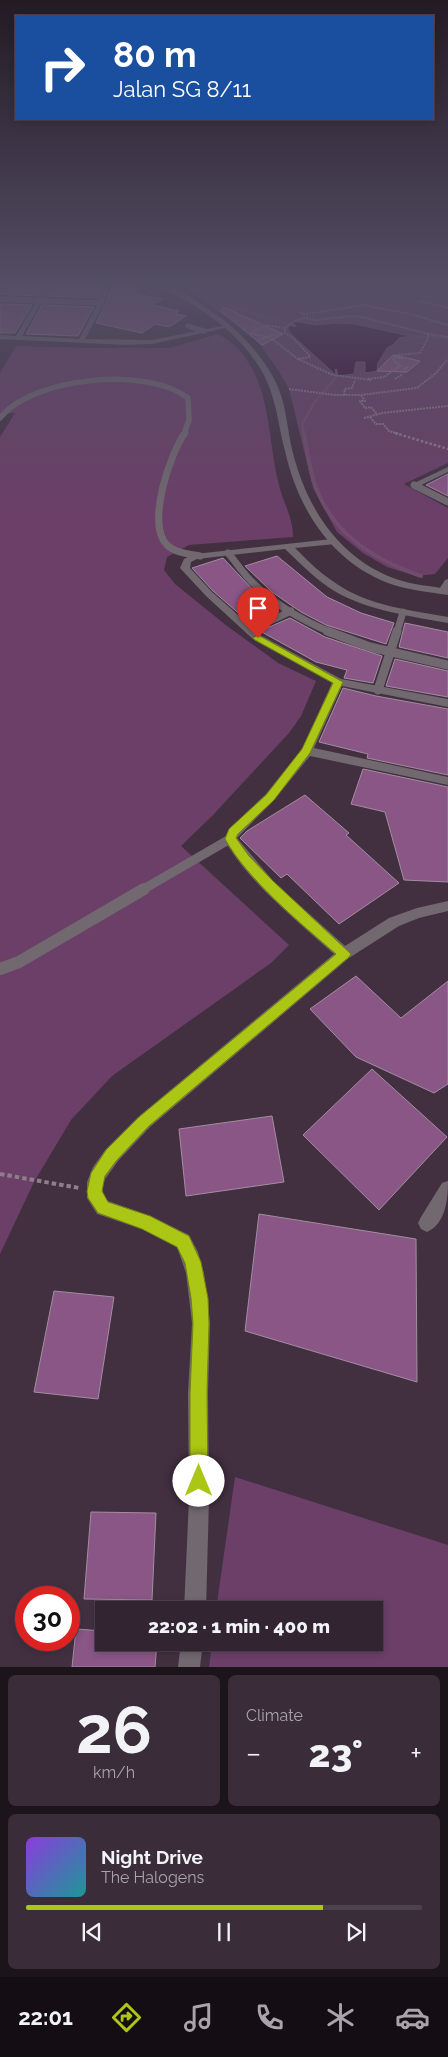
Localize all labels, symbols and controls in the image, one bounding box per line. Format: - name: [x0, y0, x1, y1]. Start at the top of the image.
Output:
- text: 80 m: [113, 34, 197, 75]
- icon: right: [30, 35, 95, 100]
- text: Jalan SG 8/11: [113, 76, 251, 102]
- pin: [237, 587, 279, 638]
- icon: arrive: [244, 594, 272, 622]
- position arrow: [172, 1454, 224, 1506]
- speed limit sign: 30: [15, 1586, 80, 1651]
- text: 22:02 · 1 min · 400 m: [148, 1615, 330, 1637]
- text: 26: [76, 1692, 152, 1768]
- text: Climate: [246, 1706, 303, 1725]
- text: 23°: [309, 1731, 363, 1776]
- text: −: [246, 1737, 261, 1770]
- text: +: [410, 1737, 422, 1770]
- text: km/h: [93, 1763, 135, 1782]
- text: Night Drive: [101, 1846, 203, 1868]
- text: The Halogens: [101, 1868, 204, 1887]
- icon: previous: [78, 1918, 106, 1946]
- icon: pause: [210, 1918, 238, 1946]
- icon: next: [342, 1918, 370, 1946]
- icon: directions: [109, 2000, 144, 2035]
- icon: music: [181, 2000, 216, 2035]
- icon: phone: [252, 2000, 287, 2035]
- icon: climate: [323, 2000, 358, 2035]
- icon: car: [395, 2000, 430, 2035]
- text: 22:01: [18, 2004, 73, 2030]

